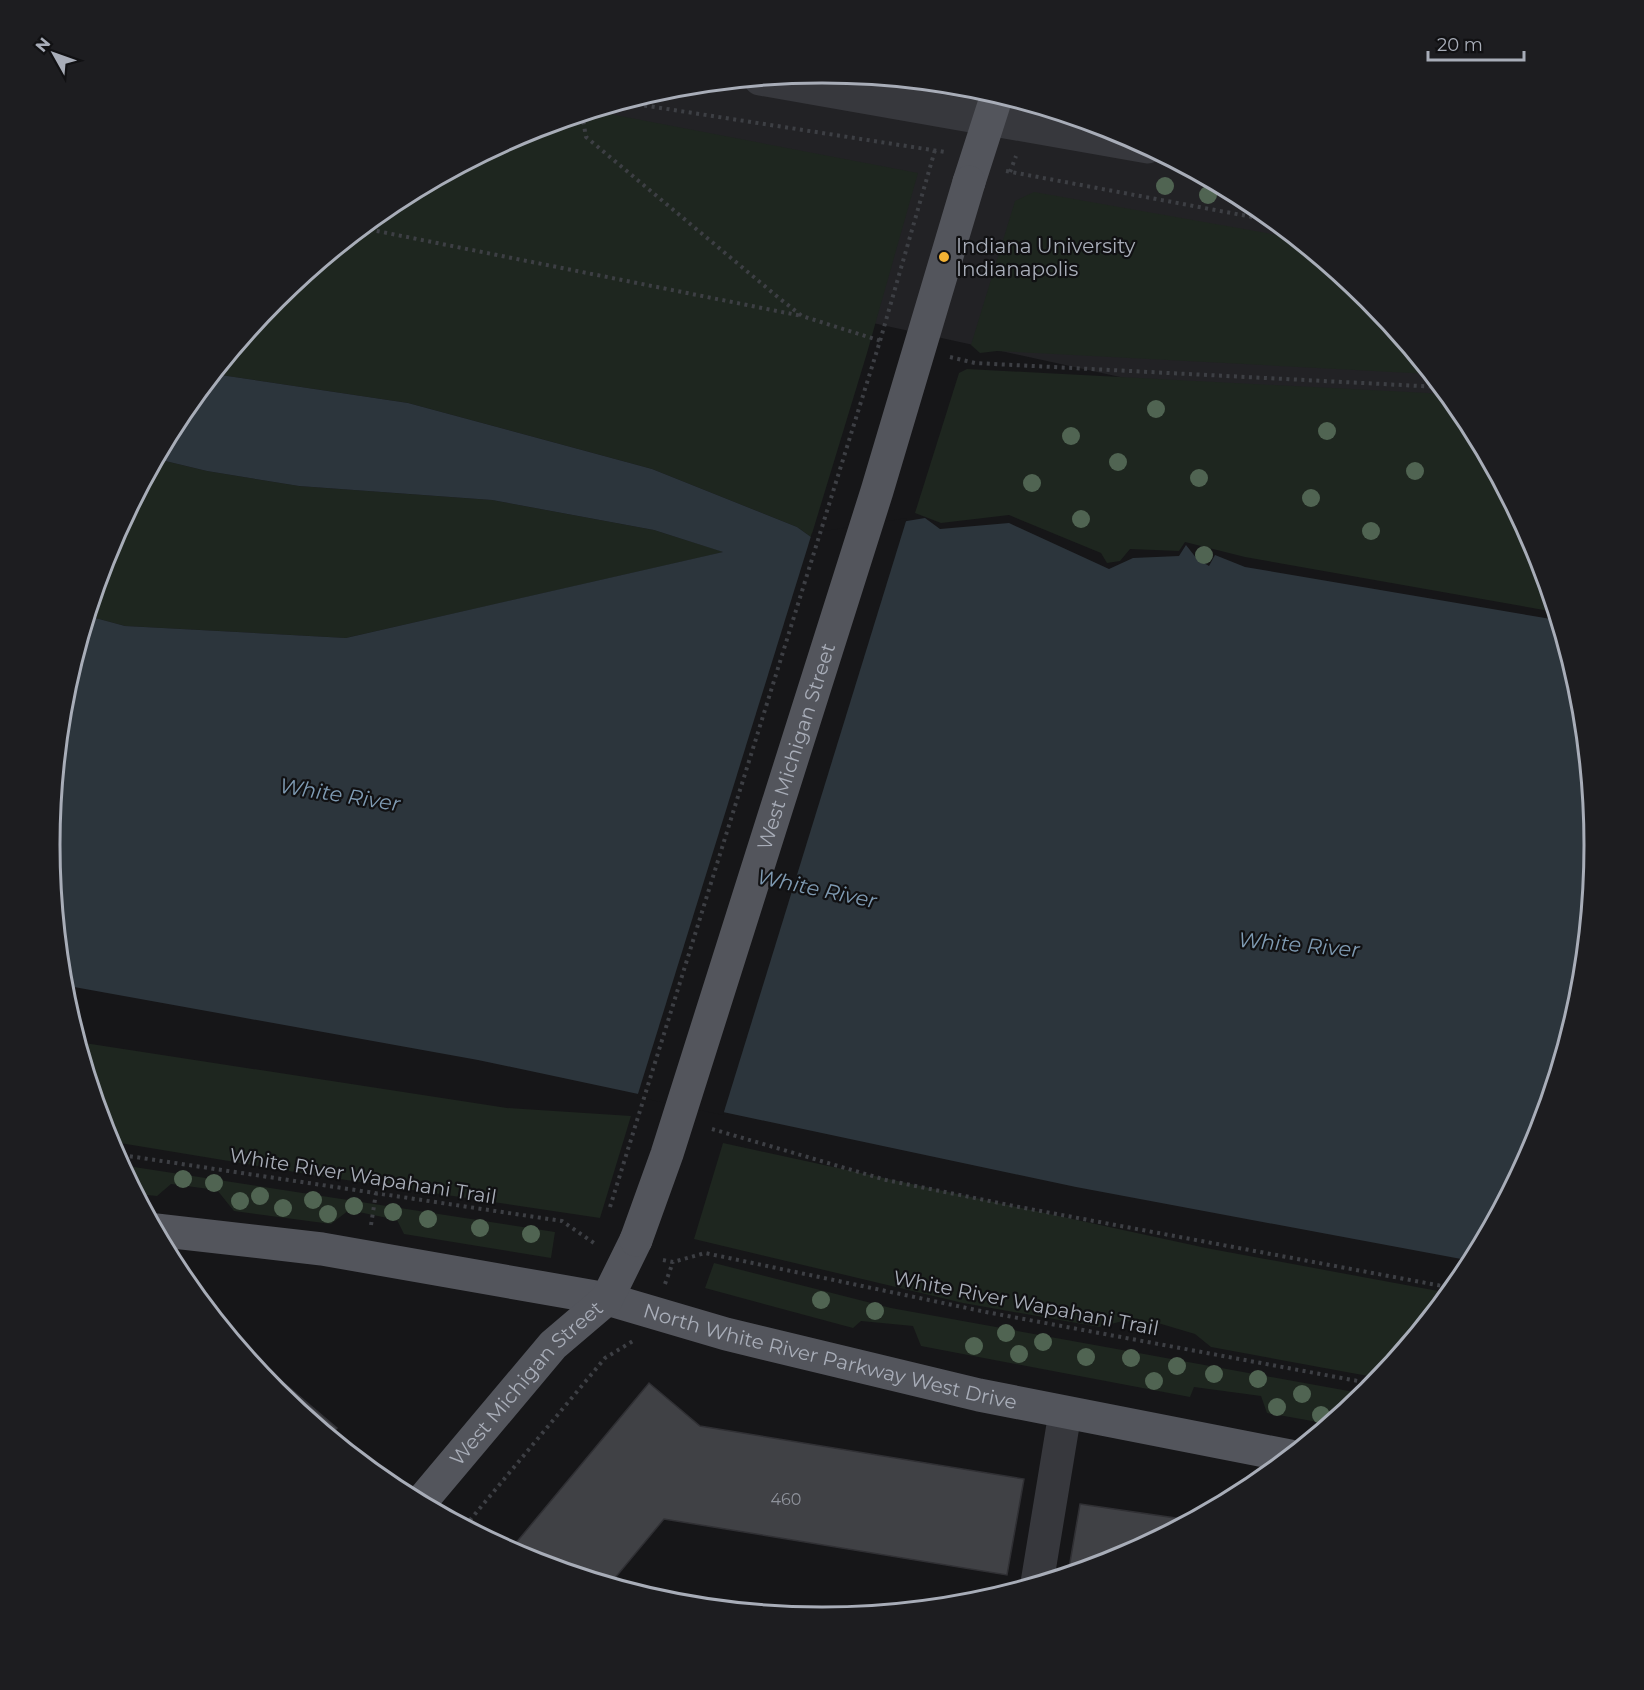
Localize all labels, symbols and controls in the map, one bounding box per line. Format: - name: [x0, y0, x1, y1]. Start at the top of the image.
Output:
- north arrow: [24, 24, 84, 84]
- scale bar: [1428, 24, 1524, 62]
- text: N: [31, 34, 54, 56]
- text: 20 m: [1437, 34, 1483, 56]
- place label: Indiana University Indianapolis: [956, 234, 1136, 281]
- marker: Indiana University Indianapolis: [937, 250, 951, 264]
- street label: West Michigan Street: [752, 640, 840, 853]
- water label: White River: [278, 773, 403, 816]
- water label: White River: [755, 864, 880, 914]
- water label: White River: [1237, 927, 1361, 962]
- street label: White River Wapahani Trail: [228, 1143, 498, 1209]
- street label: White River Wapahani Trail: [891, 1265, 1161, 1341]
- street label: West Michigan Street: [445, 1296, 608, 1471]
- street label: North White River Parkway West Drive: [640, 1298, 1019, 1414]
- house number: 460: [771, 1490, 801, 1509]

